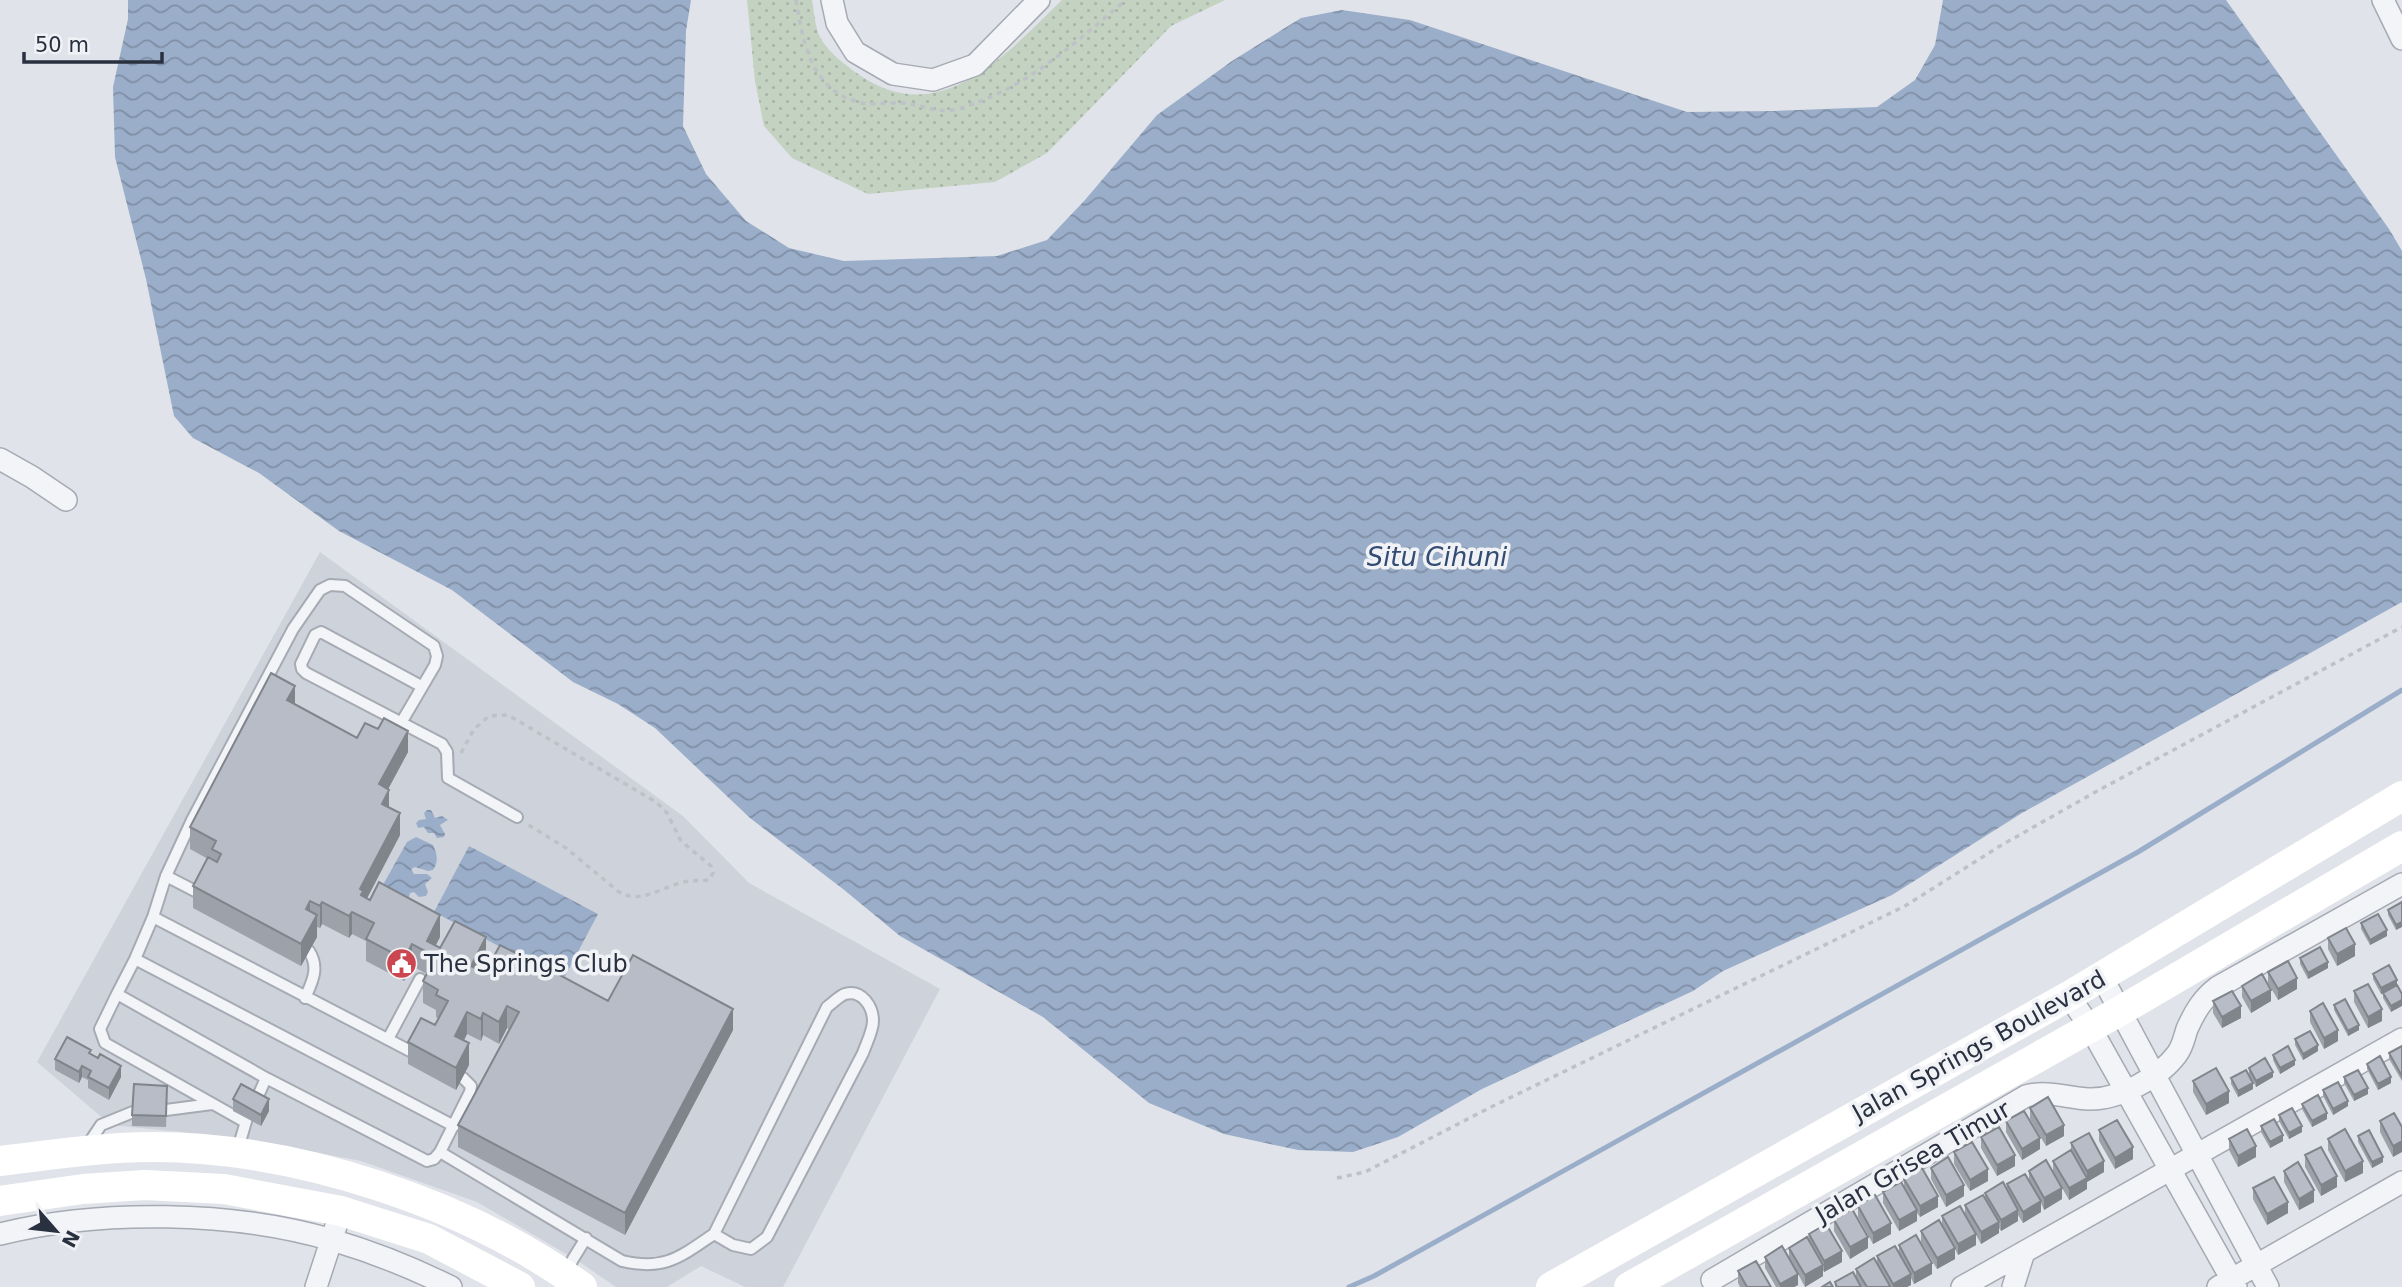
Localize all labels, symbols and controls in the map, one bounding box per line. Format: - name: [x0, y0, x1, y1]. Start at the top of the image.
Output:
- scale bar: [24, 21, 163, 65]
- text: 50 m: [35, 33, 89, 57]
- water label: Situ Cihuni: [1367, 542, 1508, 572]
- public building icon: The Springs Club: [384, 947, 418, 981]
- place label: The Springs Club: [423, 950, 628, 978]
- street label: Jalan Springs Boulevard: [1846, 965, 2110, 1128]
- street label: Jalan Grisea Timur: [1809, 1095, 2015, 1230]
- north arrow: [21, 1196, 91, 1266]
- text: N: [58, 1227, 84, 1251]

